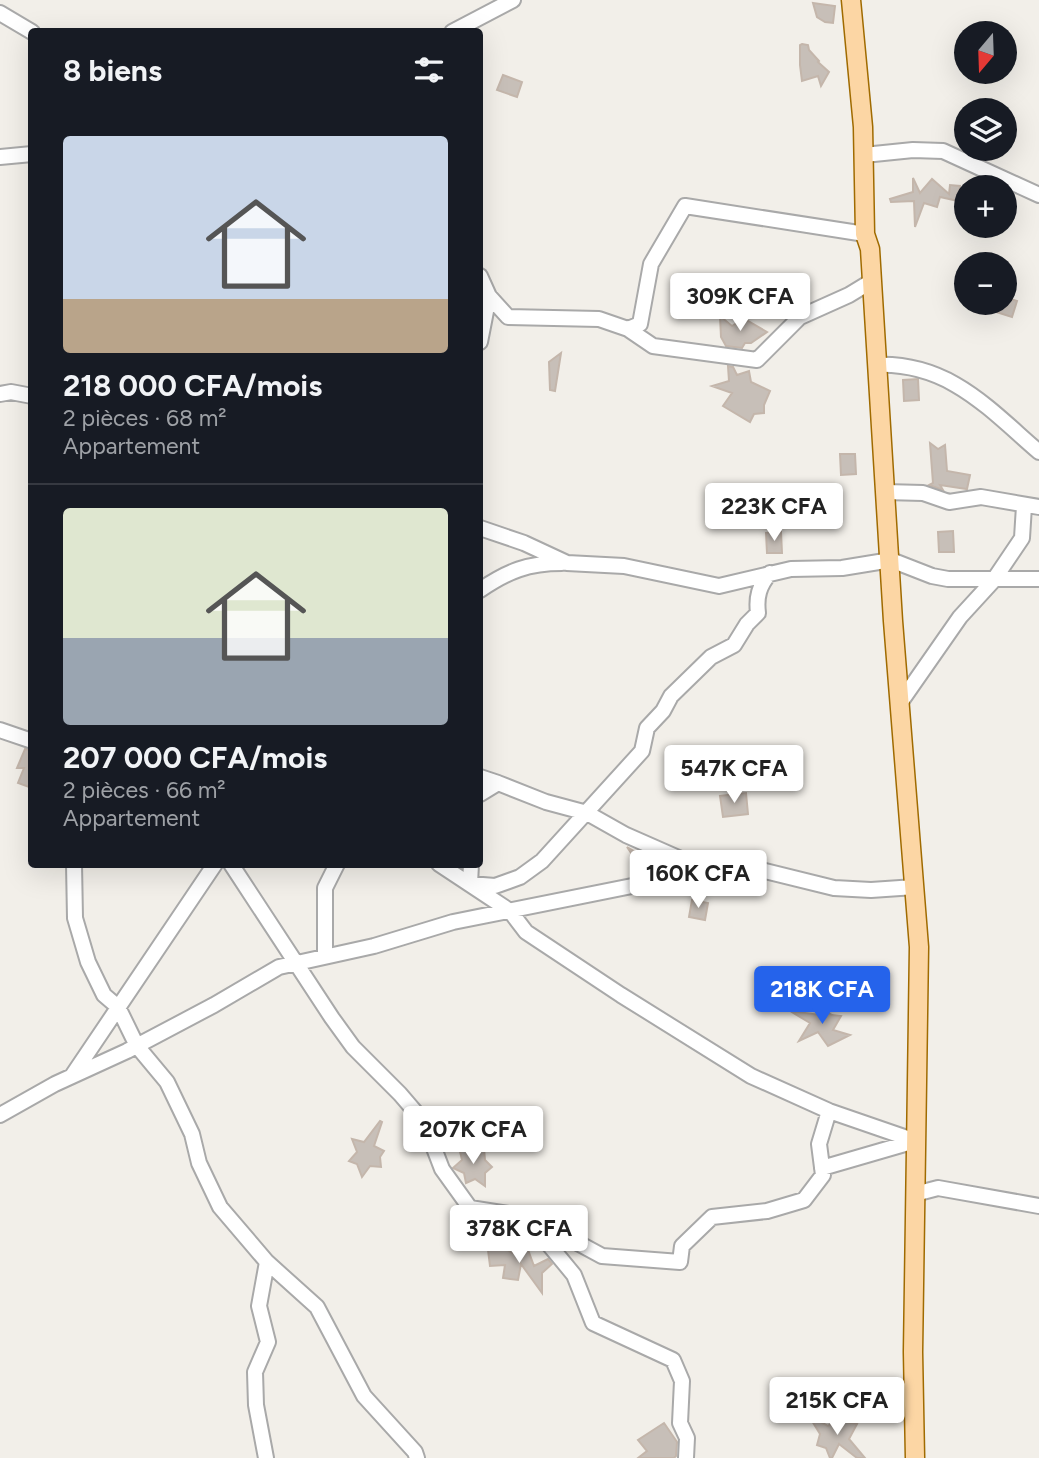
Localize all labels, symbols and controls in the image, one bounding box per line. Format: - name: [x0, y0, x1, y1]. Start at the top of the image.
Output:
- north arrow: [954, 21, 1017, 84]
- map controls: [954, 21, 1017, 315]
- icon: filters: [410, 51, 448, 89]
- text: 8 biens: [63, 52, 162, 89]
- button: layers: [954, 98, 1017, 161]
- button: +: [954, 175, 1017, 238]
- icon: home: [193, 181, 319, 307]
- button: −: [954, 252, 1017, 315]
- pin: 309K CFA: [668, 274, 812, 333]
- text: 309K CFA: [686, 282, 794, 310]
- text: 218 000 CFA/mois: [63, 367, 322, 404]
- text: 2 pièces · 68 m²: [63, 404, 227, 432]
- text: Appartement: [63, 432, 200, 460]
- pin: 223K CFA: [702, 484, 846, 543]
- text: 223K CFA: [721, 492, 827, 520]
- icon: home: [193, 553, 319, 679]
- text: 207 000 CFA/mois: [63, 739, 327, 776]
- pin: 547K CFA: [662, 746, 806, 805]
- text: 547K CFA: [680, 754, 788, 782]
- text: 2 pièces · 66 m²: [63, 776, 226, 804]
- text: Appartement: [63, 804, 200, 832]
- pin: 160K CFA: [626, 850, 770, 910]
- text: 160K CFA: [646, 859, 750, 887]
- pin: 218K CFA: [750, 967, 894, 1026]
- text: 218K CFA: [770, 975, 874, 1003]
- pin: 207K CFA: [401, 1106, 545, 1166]
- text: 207K CFA: [419, 1115, 527, 1143]
- pin: 378K CFA: [447, 1206, 591, 1265]
- text: 378K CFA: [466, 1214, 572, 1242]
- pin: 215K CFA: [765, 1378, 909, 1437]
- text: 215K CFA: [785, 1386, 889, 1414]

